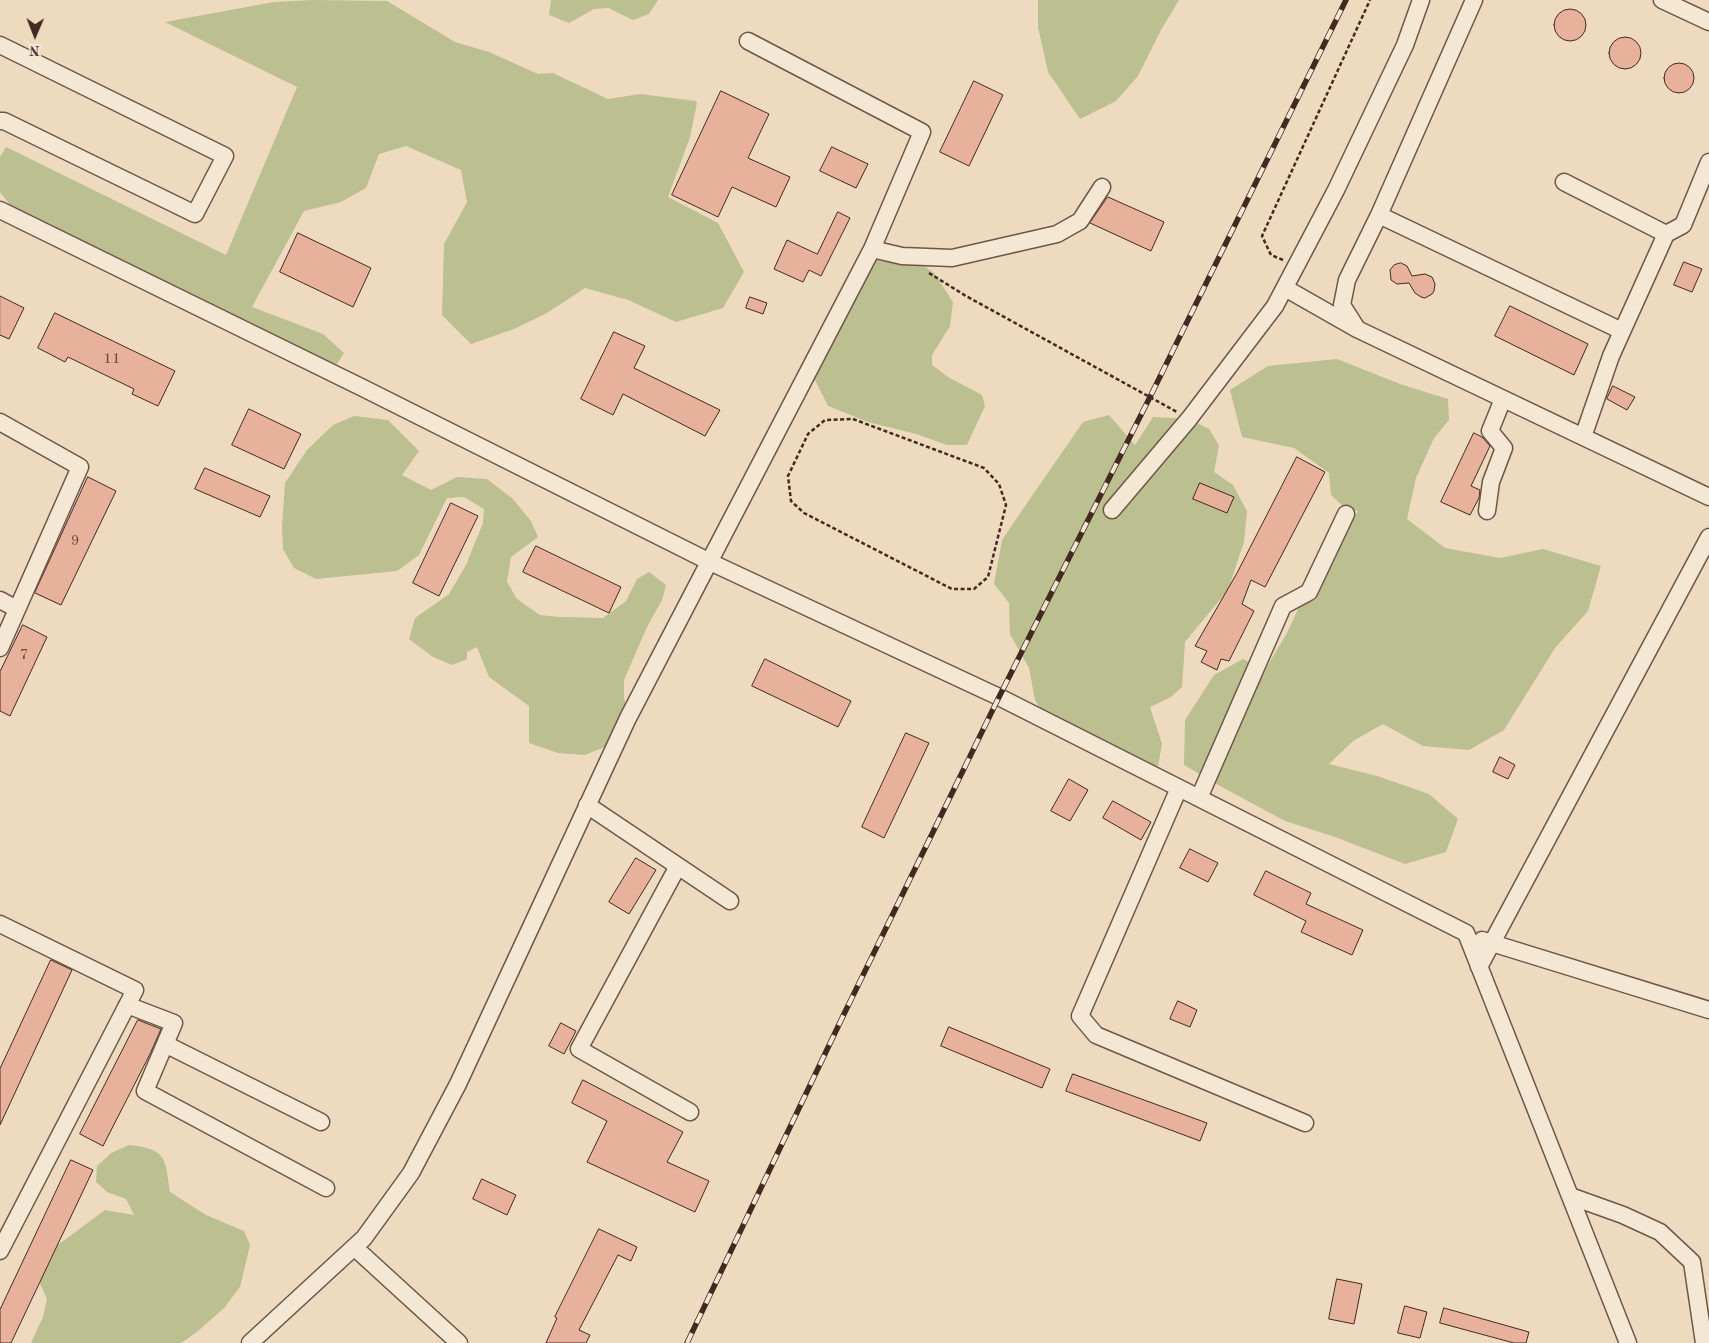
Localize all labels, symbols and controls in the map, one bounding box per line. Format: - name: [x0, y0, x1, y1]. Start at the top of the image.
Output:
- north arrow: [10, 10, 60, 60]
- text: N: [29, 43, 40, 57]
- house number: 11: [103, 350, 121, 368]
- house number: 9: [71, 532, 79, 550]
- house number: 7: [20, 646, 28, 664]

